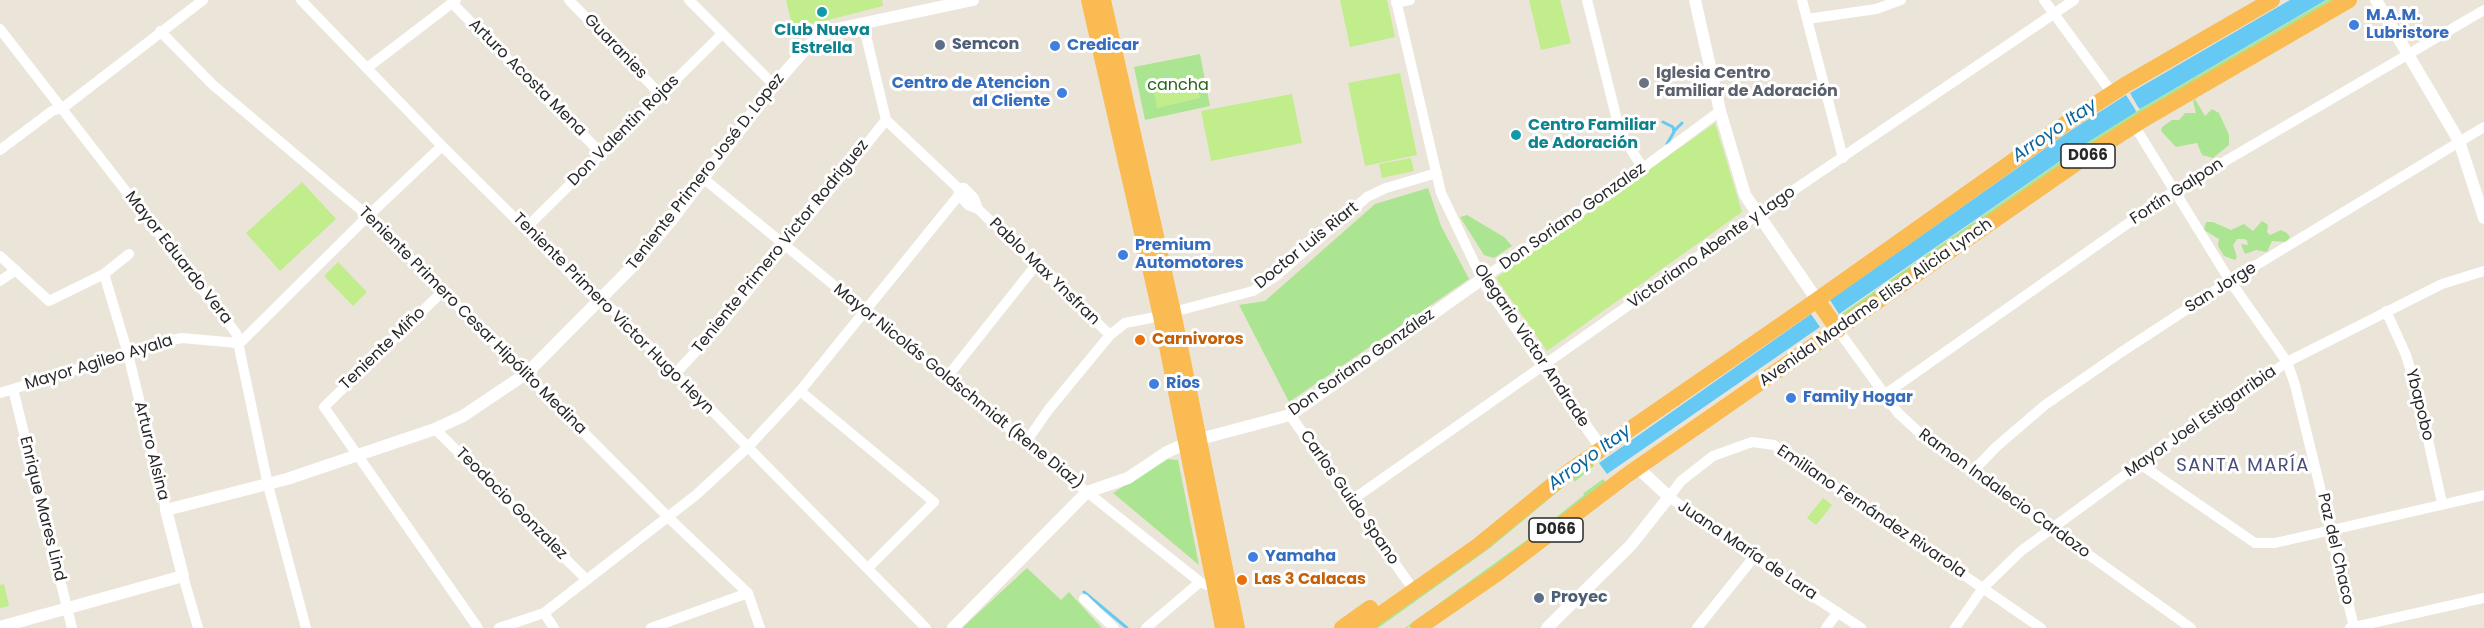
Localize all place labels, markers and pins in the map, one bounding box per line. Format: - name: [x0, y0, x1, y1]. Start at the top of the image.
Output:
- marker: Club Nueva Estrella: [815, 5, 829, 19]
- place label: M.A.M. Lubristore: [2366, 6, 2449, 44]
- marker: M.A.M. Lubristore: [2347, 18, 2361, 32]
- place label: Club Nueva Estrella: [774, 21, 870, 59]
- place label: Semcon: [952, 35, 1019, 55]
- place label: Credicar: [1067, 36, 1139, 56]
- marker: Semcon: [933, 38, 947, 52]
- marker: Credicar: [1048, 39, 1062, 53]
- place label: Iglesia Centro Familiar de Adoración: [1656, 64, 1838, 102]
- place label: Centro de Atencion al Cliente: [892, 74, 1050, 112]
- marker: Iglesia Centro Familiar de Adoración: [1637, 76, 1651, 90]
- marker: Centro de Atencion al Cliente: [1055, 86, 1069, 100]
- place label: Centro Familiar de Adoración: [1528, 116, 1656, 154]
- marker: Centro Familiar de Adoración: [1509, 128, 1523, 142]
- place label: Premium Automotores: [1135, 236, 1244, 274]
- marker: Premium Automotores: [1116, 248, 1130, 262]
- place label: Carnivoros: [1152, 330, 1244, 350]
- marker: Carnivoros: [1133, 333, 1147, 347]
- place label: Rios: [1166, 374, 1200, 394]
- marker: Rios: [1147, 377, 1161, 391]
- place label: Family Hogar: [1803, 388, 1913, 408]
- marker: Family Hogar: [1784, 391, 1798, 405]
- place label: Yamaha: [1265, 547, 1336, 567]
- marker: Yamaha: [1246, 550, 1260, 564]
- place label: Las 3 Calacas: [1254, 570, 1366, 590]
- marker: Las 3 Calacas: [1235, 573, 1249, 587]
- place label: Proyec: [1551, 588, 1608, 608]
- marker: Proyec: [1532, 591, 1546, 605]

